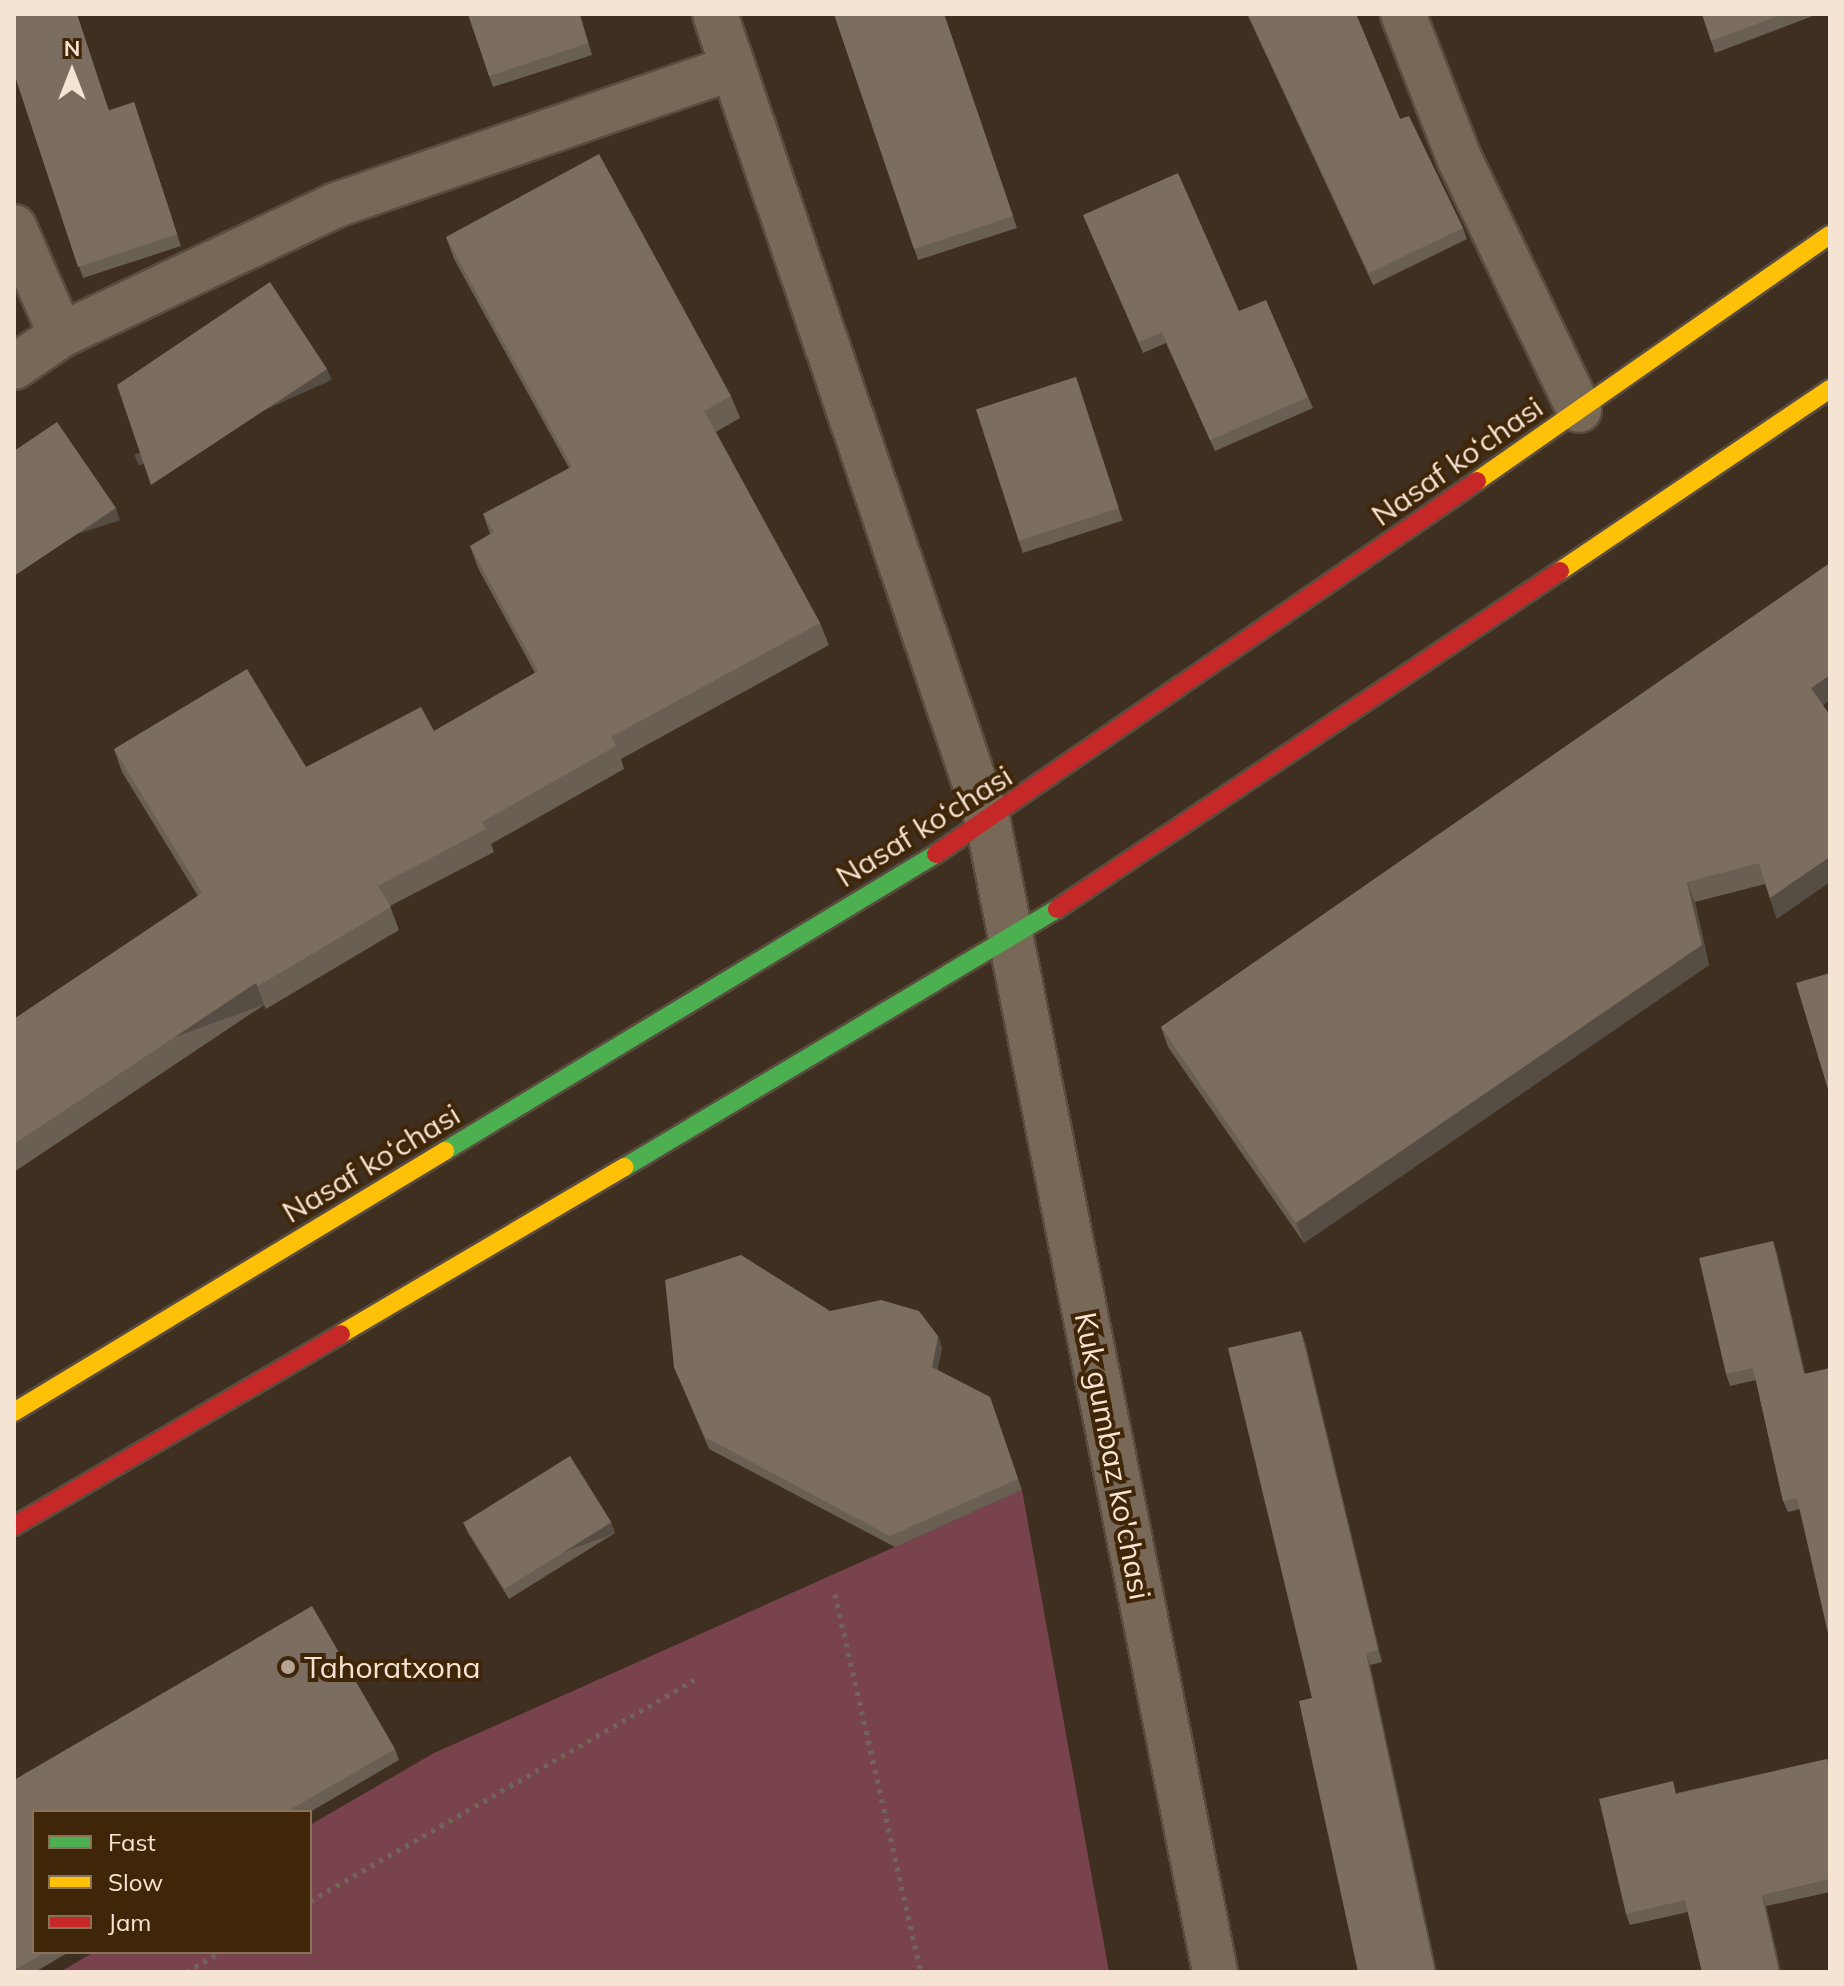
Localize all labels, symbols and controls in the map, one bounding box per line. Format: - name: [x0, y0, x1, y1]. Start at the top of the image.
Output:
- north arrow: [32, 32, 112, 112]
- text: N: [64, 34, 80, 62]
- street label: Nasaf ko‘chasi: [1365, 389, 1549, 533]
- street label: Nasaf ko‘chasi: [829, 758, 1019, 894]
- street label: Nasaf ko‘chasi: [276, 1096, 466, 1230]
- street label: Kuk gumbaz ko'chasi: [1067, 1309, 1159, 1603]
- place label: Tahoratxona: [304, 1649, 480, 1685]
- marker: Tahoratxona: [279, 1658, 297, 1676]
- legend: [32, 1810, 312, 1954]
- text: Fast: [108, 1827, 156, 1857]
- text: Slow: [108, 1867, 163, 1897]
- text: Jam: [108, 1907, 151, 1937]

